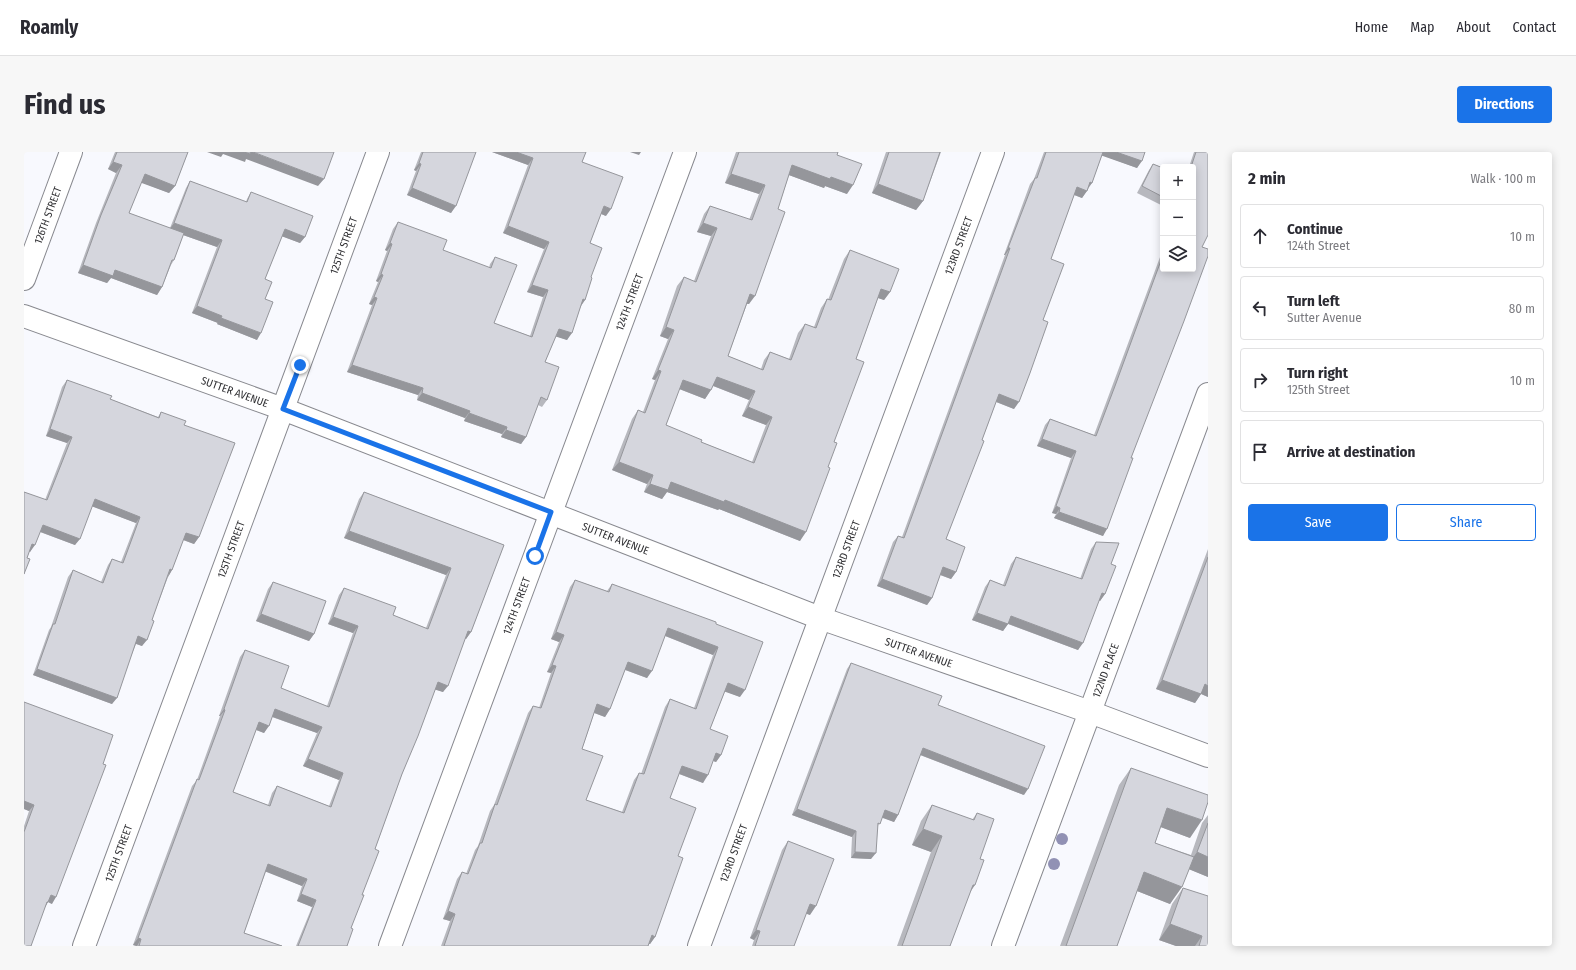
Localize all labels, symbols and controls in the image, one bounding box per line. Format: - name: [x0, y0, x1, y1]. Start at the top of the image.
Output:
- text: Roamly: [20, 16, 78, 39]
- text: Home: [1355, 19, 1388, 36]
- text: Map: [1410, 19, 1434, 36]
- text: About: [1456, 19, 1491, 36]
- text: Contact: [1513, 19, 1556, 36]
- button: Directions: [1457, 86, 1552, 123]
- text: Find us: [24, 88, 106, 121]
- map controls: [1160, 164, 1196, 272]
- button: +: [1160, 164, 1196, 200]
- text: 2 min: [1248, 168, 1286, 189]
- text: Walk · 100 m: [1470, 171, 1536, 186]
- street label: 126TH STREET: [32, 184, 65, 246]
- button: −: [1160, 200, 1196, 236]
- street label: 125TH STREET: [327, 214, 361, 276]
- street label: 123RD STREET: [942, 214, 976, 276]
- text: Continue: [1287, 220, 1343, 238]
- icon: ahead: [1249, 225, 1271, 247]
- text: 10 m: [1510, 229, 1535, 244]
- button: layers: [1160, 236, 1196, 272]
- text: 124th Street: [1287, 238, 1350, 253]
- street label: 124TH STREET: [613, 271, 647, 332]
- text: Turn left: [1287, 292, 1340, 310]
- icon: left: [1249, 297, 1271, 319]
- text: 80 m: [1509, 301, 1535, 316]
- text: Sutter Avenue: [1287, 310, 1362, 325]
- route end: [291, 356, 309, 374]
- text: Turn right: [1287, 364, 1348, 382]
- icon: right: [1249, 369, 1271, 391]
- text: 10 m: [1510, 373, 1535, 388]
- street label: SUTTER AVENUE: [199, 374, 270, 410]
- text: 125th Street: [1287, 382, 1350, 397]
- icon: arrive: [1249, 441, 1271, 463]
- text: Arrive at destination: [1287, 443, 1415, 461]
- button: Save: [1248, 504, 1388, 541]
- button: Share: [1396, 504, 1536, 541]
- street label: 125TH STREET: [215, 518, 248, 580]
- street label: 123RD STREET: [830, 518, 863, 580]
- street label: SUTTER AVENUE: [580, 520, 651, 558]
- route start: [526, 547, 544, 565]
- street label: 124TH STREET: [500, 575, 534, 636]
- street label: SUTTER AVENUE: [883, 635, 954, 671]
- street label: 122ND PLACE: [1090, 642, 1122, 699]
- street label: 125TH STREET: [102, 822, 136, 884]
- street label: 123RD STREET: [717, 822, 751, 884]

